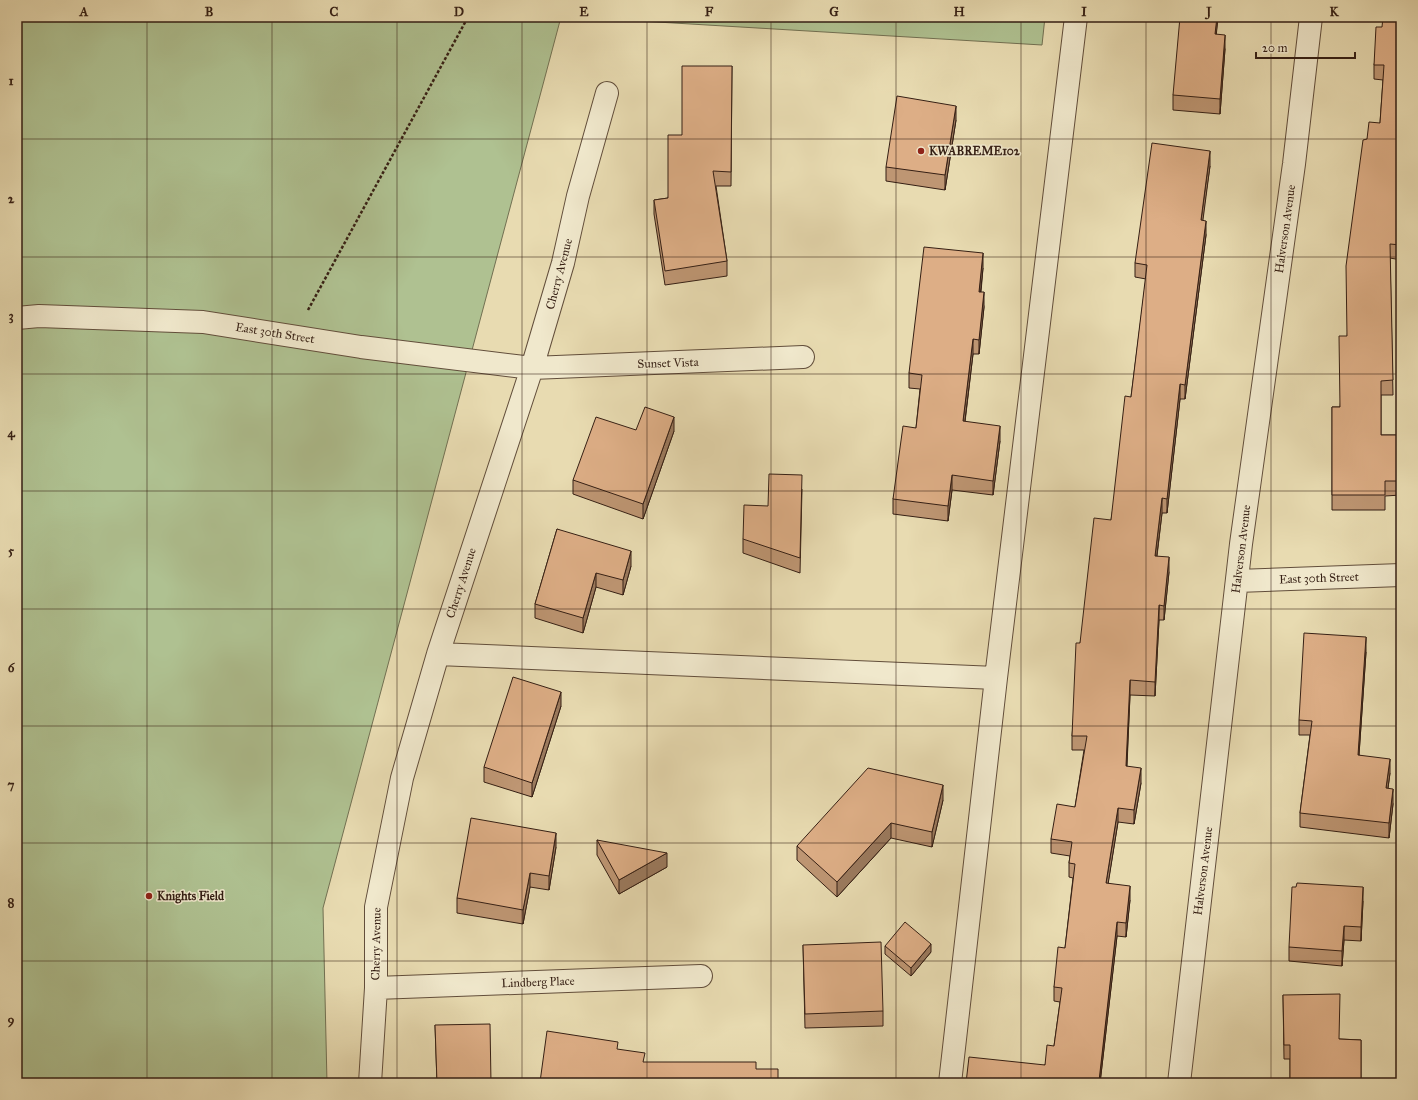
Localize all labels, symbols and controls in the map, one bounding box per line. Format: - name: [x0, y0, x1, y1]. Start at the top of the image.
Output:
- text: A: [79, 4, 89, 20]
- text: B: [205, 4, 214, 20]
- text: C: [330, 4, 339, 20]
- text: D: [454, 4, 464, 20]
- text: E: [579, 4, 589, 20]
- text: F: [705, 4, 714, 20]
- text: G: [829, 4, 839, 20]
- text: H: [953, 4, 965, 20]
- text: I: [1081, 4, 1087, 20]
- text: J: [1204, 4, 1212, 20]
- text: K: [1329, 4, 1339, 20]
- scale bar: [1256, 34, 1355, 60]
- text: 20 m: [1262, 41, 1288, 55]
- text: 1: [8, 73, 14, 89]
- place label: KWABREME102: [929, 144, 1021, 158]
- marker: KWABREME102: [916, 146, 926, 156]
- street label: Halverson Avenue: [1272, 184, 1298, 274]
- text: 2: [8, 191, 15, 207]
- street label: Cherry Avenue: [543, 237, 575, 311]
- text: 3: [8, 308, 14, 324]
- street label: East 30th Street: [234, 320, 316, 346]
- street label: Sunset Vista: [637, 355, 700, 371]
- text: 4: [7, 425, 15, 441]
- street label: Halverson Avenue: [1229, 504, 1253, 594]
- text: 5: [8, 543, 15, 559]
- street label: Cherry Avenue: [443, 546, 479, 620]
- street label: East 30th Street: [1279, 570, 1360, 586]
- text: 6: [8, 660, 16, 676]
- text: 7: [8, 777, 15, 793]
- street label: Halverson Avenue: [1191, 826, 1215, 916]
- place label: Knights Field: [157, 889, 225, 904]
- marker: Knights Field: [144, 891, 154, 901]
- text: 8: [8, 895, 15, 911]
- street label: Cherry Avenue: [368, 907, 384, 981]
- street label: Lindberg Place: [501, 974, 575, 991]
- text: 9: [8, 1012, 15, 1028]

